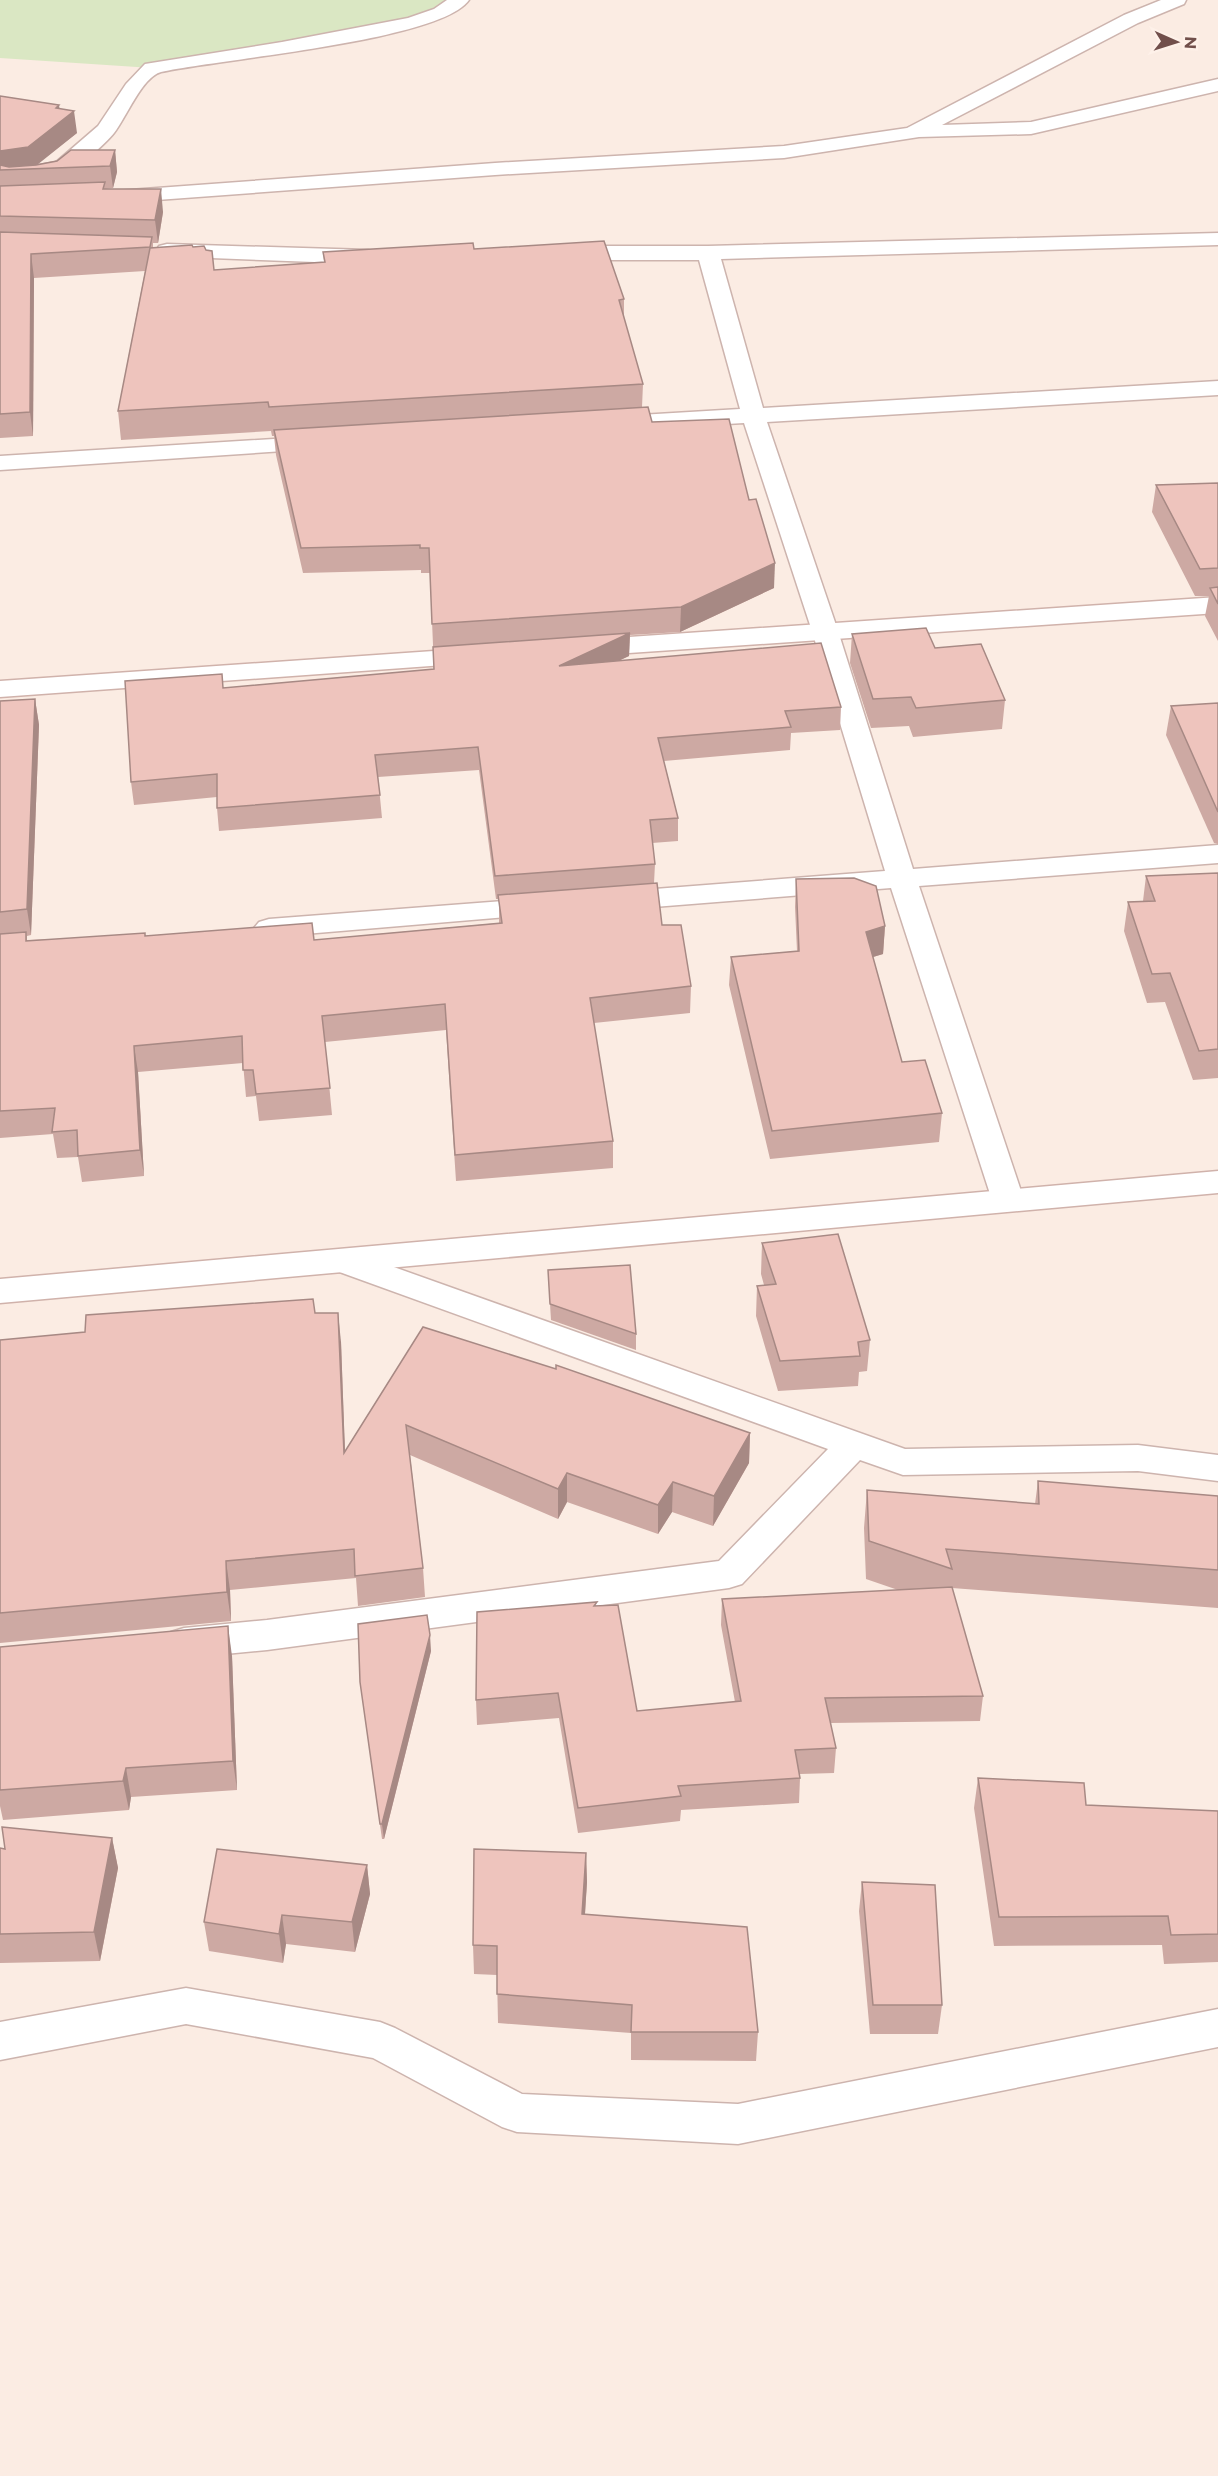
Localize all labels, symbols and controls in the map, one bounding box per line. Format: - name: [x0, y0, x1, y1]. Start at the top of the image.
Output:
- north arrow: [1146, 12, 1206, 72]
- text: N: [1181, 36, 1200, 50]

